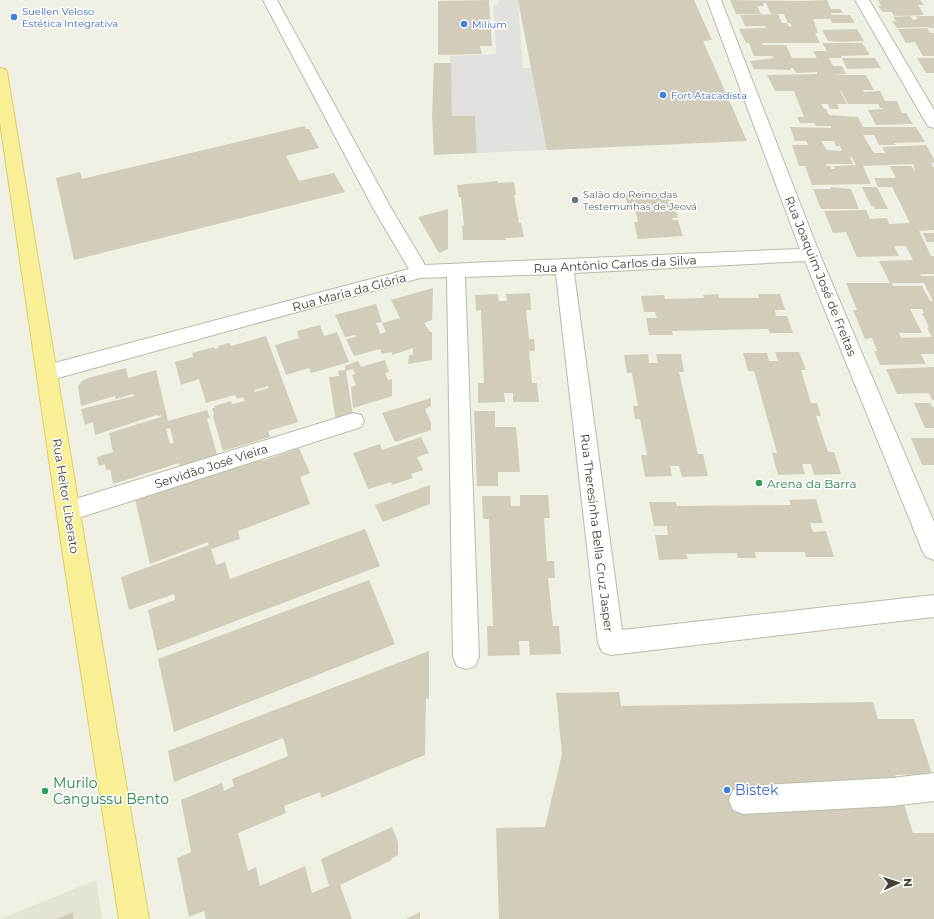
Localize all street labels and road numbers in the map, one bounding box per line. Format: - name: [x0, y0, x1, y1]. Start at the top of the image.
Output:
- street label: Rua Joaquim José de Freitas: [782, 194, 860, 358]
- street label: Rua Antônio Carlos da Silva: [533, 252, 697, 276]
- street label: Rua Maria da Glória: [291, 270, 407, 314]
- street label: Rua Theresinha Bella Cruz Jasper: [577, 433, 617, 633]
- street label: Rua Heitor Liberato: [49, 437, 83, 555]
- street label: Servidão José Vieira: [152, 441, 270, 491]

